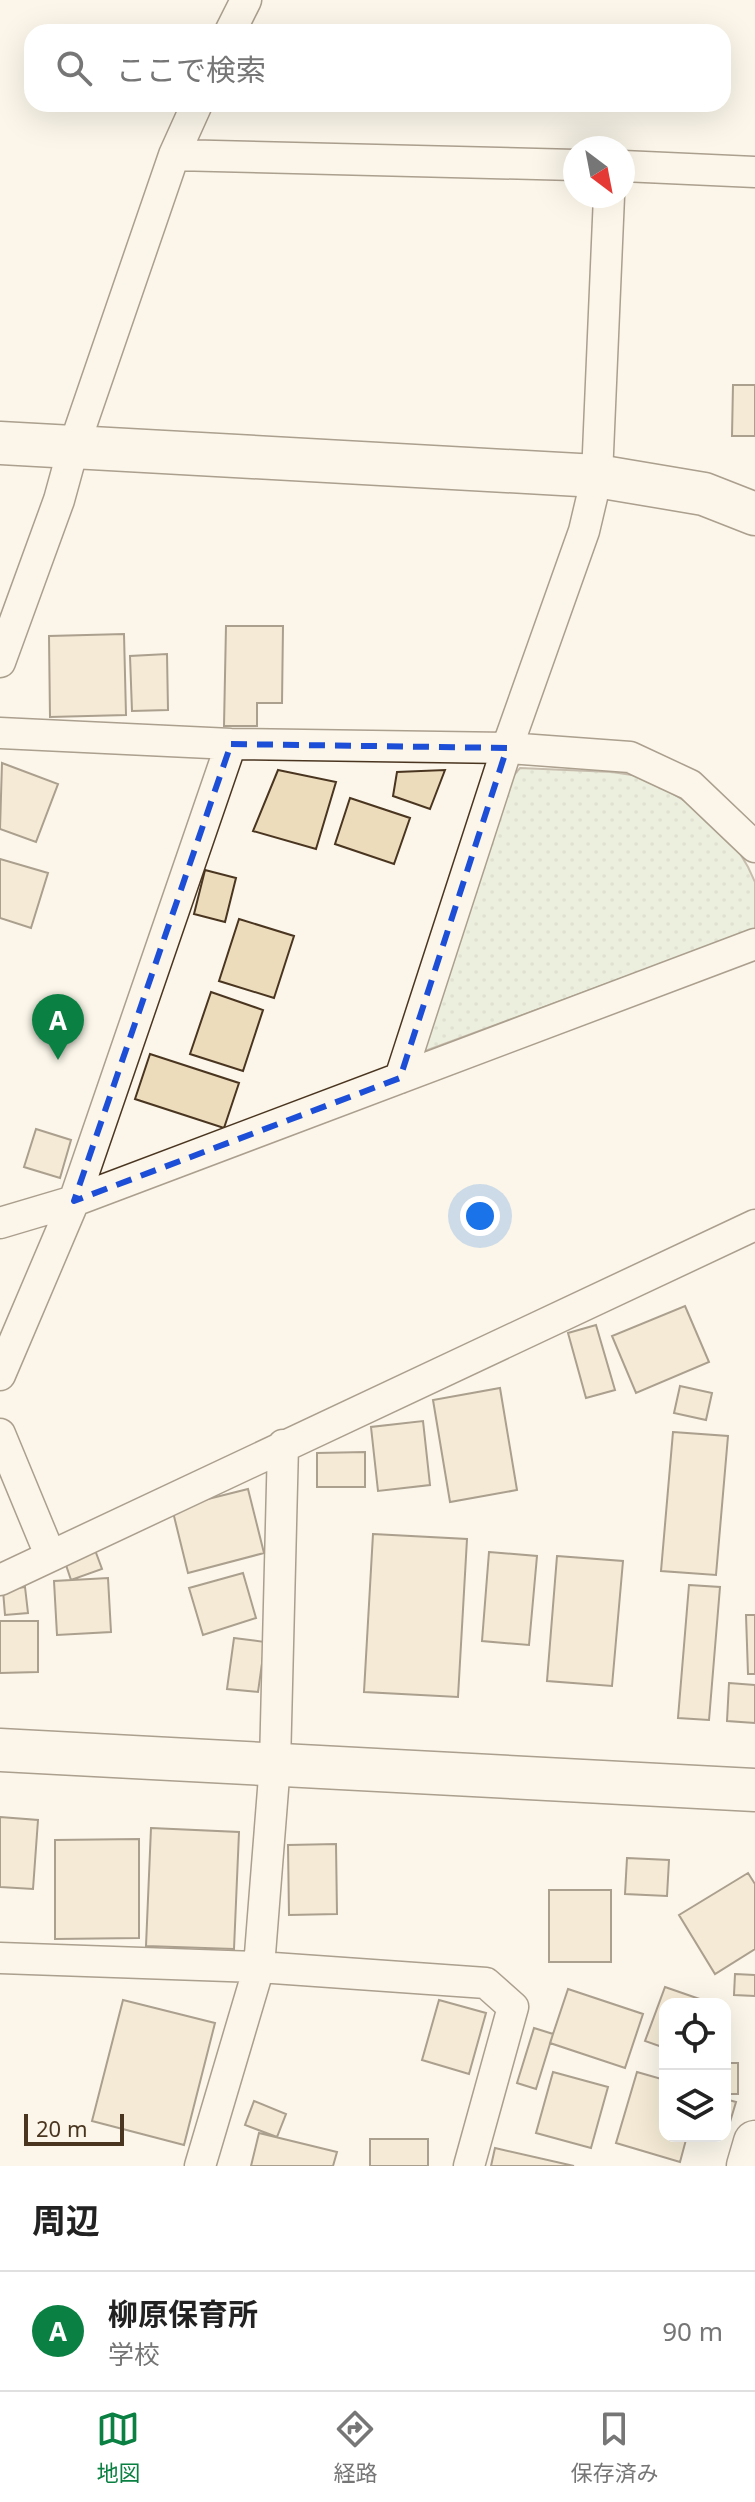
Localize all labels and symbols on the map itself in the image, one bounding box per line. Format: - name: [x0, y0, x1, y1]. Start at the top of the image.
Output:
- north arrow: [563, 136, 635, 208]
- pin: A: [32, 994, 84, 1060]
- your location: [460, 1196, 500, 1236]
- scale bar: [24, 2110, 124, 2146]

